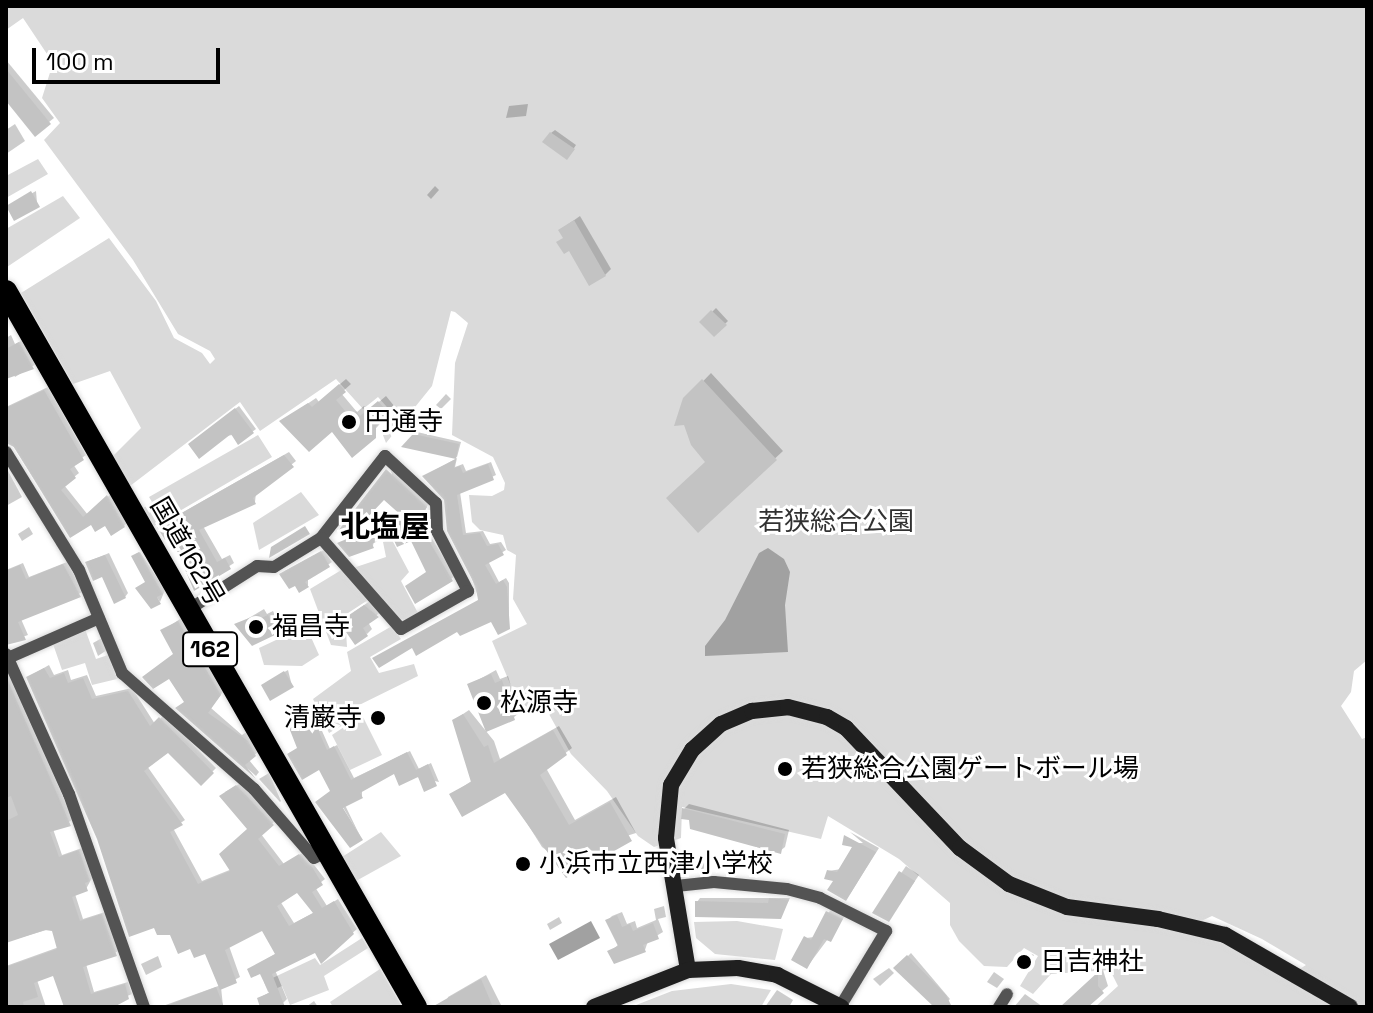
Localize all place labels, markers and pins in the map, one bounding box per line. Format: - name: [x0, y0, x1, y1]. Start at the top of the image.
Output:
- place label: 円通寺: [365, 406, 443, 438]
- marker: 円通寺: [340, 413, 358, 431]
- place label: 福昌寺: [272, 611, 350, 643]
- marker: 福昌寺: [247, 618, 265, 636]
- place label: 松源寺: [500, 687, 578, 719]
- marker: 松源寺: [475, 694, 493, 712]
- place label: 清巌寺: [284, 702, 362, 734]
- marker: 清巌寺: [369, 709, 387, 727]
- place label: 若狭総合公園ゲートボール場: [801, 753, 1139, 785]
- marker: 若狭総合公園ゲートボール場: [776, 760, 794, 778]
- place label: 小浜市立西津小学校: [539, 848, 773, 880]
- marker: 小浜市立西津小学校: [514, 855, 532, 873]
- place label: 日吉神社: [1040, 946, 1144, 978]
- marker: 日吉神社: [1015, 953, 1033, 971]

